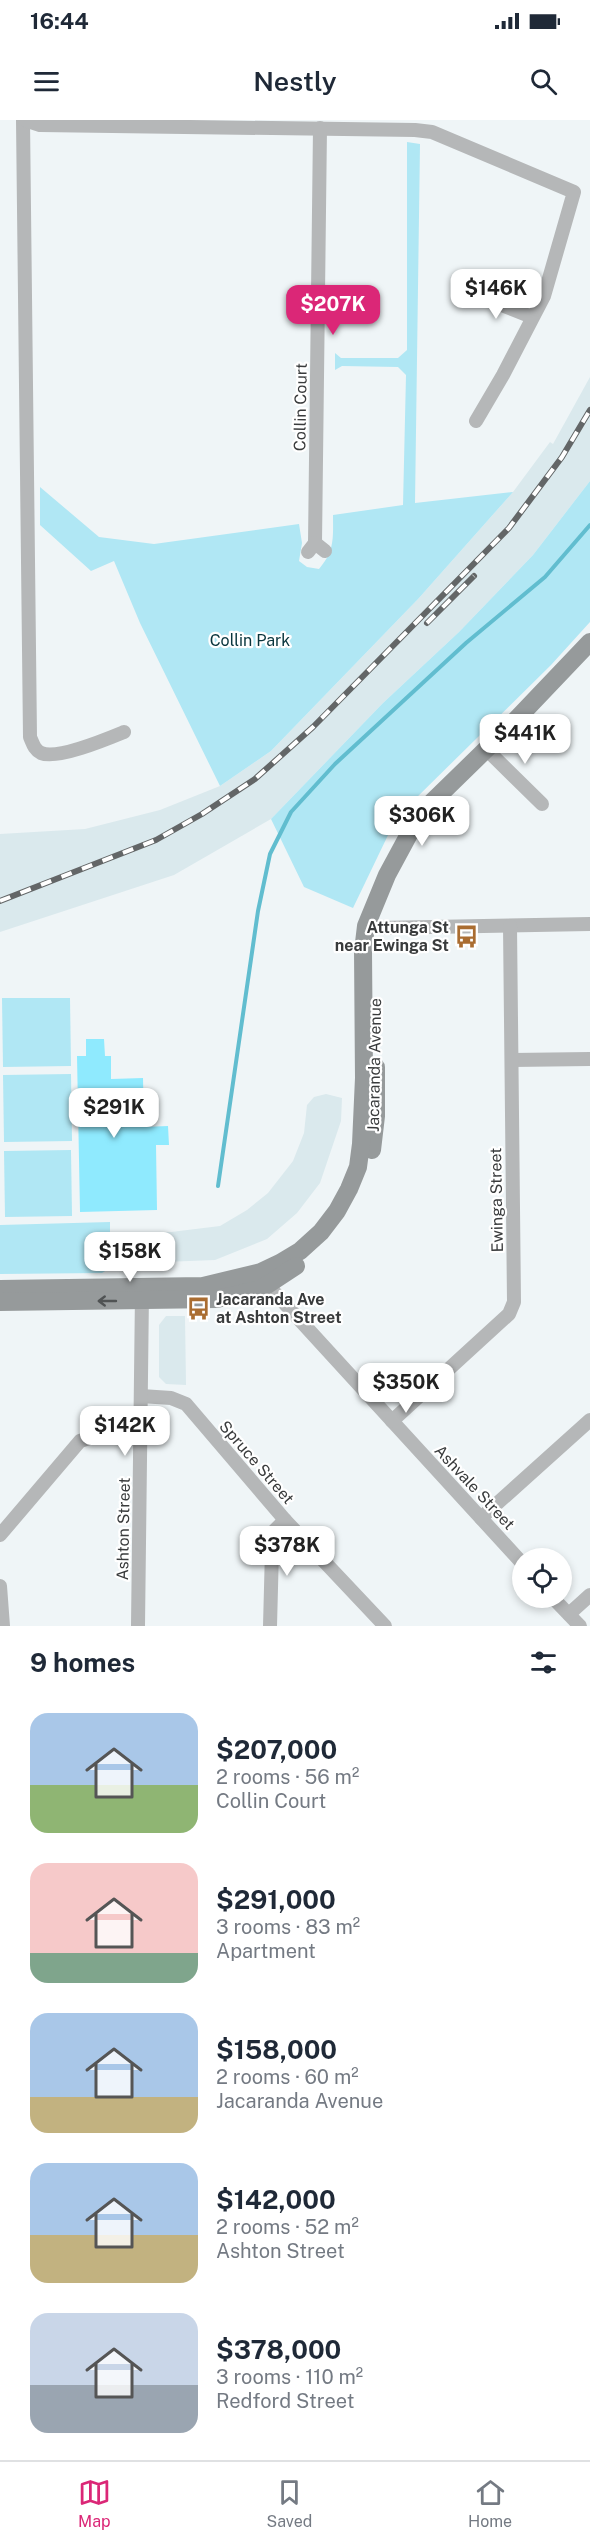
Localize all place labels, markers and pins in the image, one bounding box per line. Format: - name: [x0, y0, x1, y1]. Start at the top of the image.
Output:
- pin: $146K: [454, 269, 538, 320]
- pin: $207K: [291, 285, 375, 336]
- pin: $441K: [483, 714, 567, 765]
- pin: $306K: [380, 796, 464, 847]
- place label: Attunga St near Ewinga St: [335, 918, 449, 955]
- bus stop icon: Attunga St near Ewinga St: [454, 923, 480, 949]
- pin: $291K: [72, 1088, 156, 1139]
- pin: $158K: [88, 1232, 172, 1283]
- place label: Jacaranda Ave at Ashton Street: [216, 1290, 342, 1327]
- bus stop icon: Jacaranda Ave at Ashton Street: [185, 1295, 211, 1321]
- pin: $350K: [364, 1363, 448, 1414]
- pin: $142K: [83, 1406, 167, 1457]
- pin: $378K: [245, 1526, 329, 1577]

